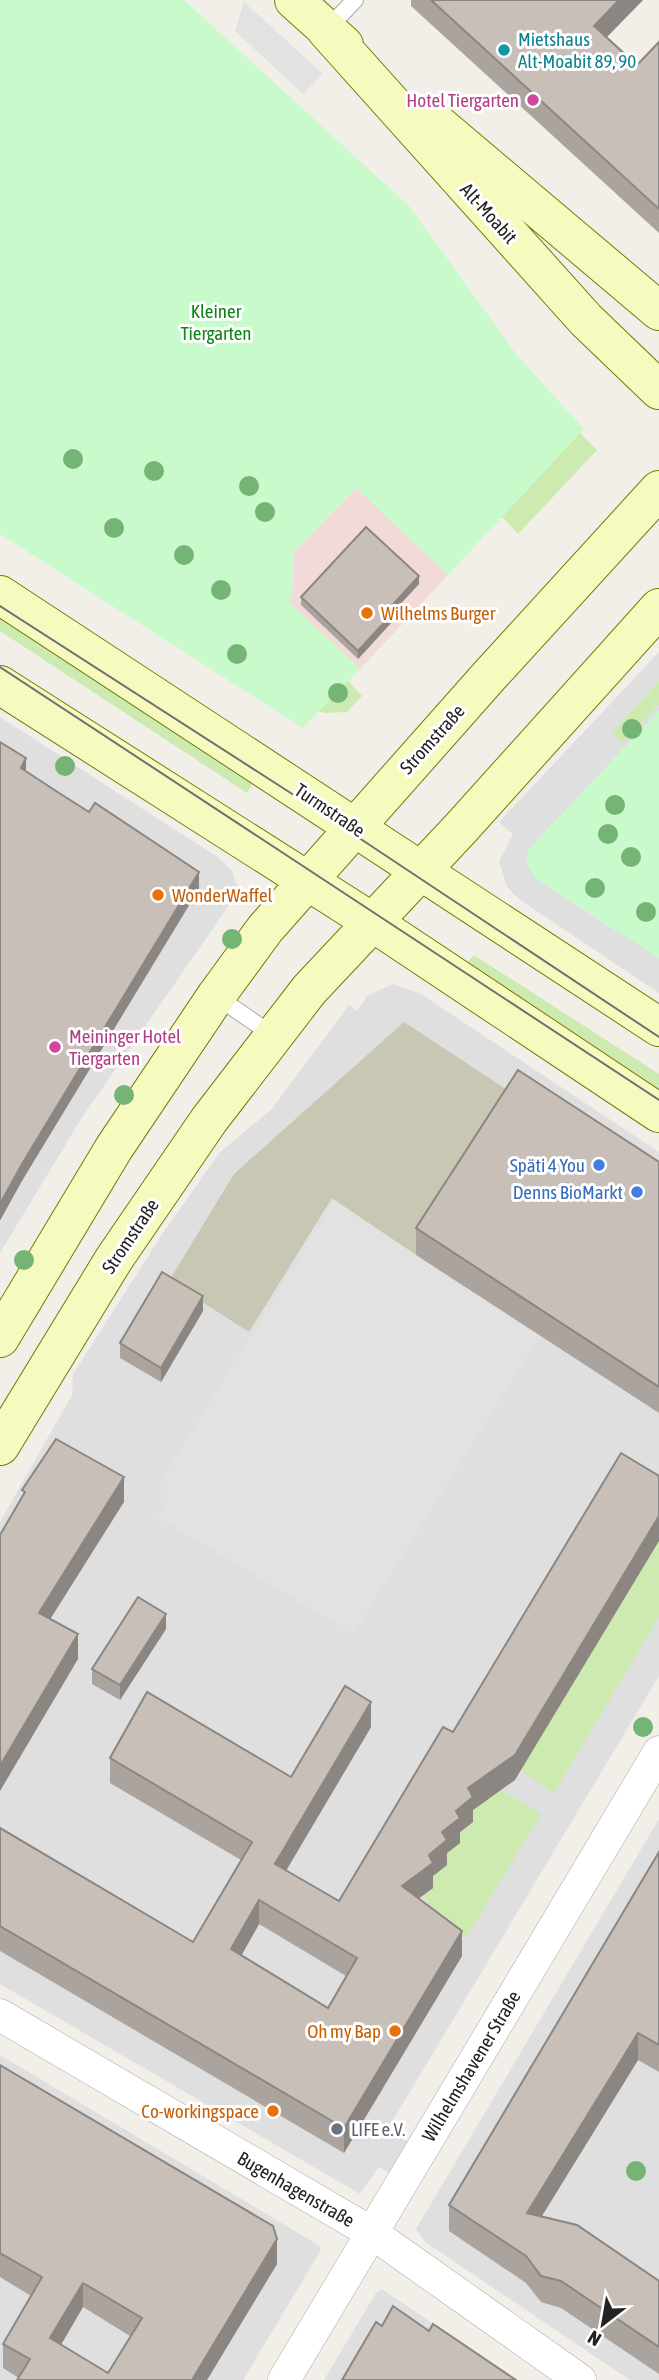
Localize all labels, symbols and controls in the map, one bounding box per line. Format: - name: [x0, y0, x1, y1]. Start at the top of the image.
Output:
- place label: Mietshaus Alt-Moabit 89, 90: [518, 28, 636, 72]
- marker: Mietshaus Alt-Moabit 89, 90: [496, 42, 512, 58]
- place label: Hotel Tiergarten: [406, 89, 519, 111]
- marker: Hotel Tiergarten: [525, 92, 541, 108]
- street label: Alt-Moabit: [456, 178, 522, 248]
- park label: Kleiner Tiergarten: [180, 300, 252, 344]
- place label: Wilhelms Burger: [381, 602, 496, 624]
- marker: Wilhelms Burger: [359, 605, 375, 621]
- street label: Stromstraße: [395, 700, 469, 778]
- street label: Turmstraße: [291, 779, 369, 841]
- place label: WonderWaffel: [172, 884, 273, 906]
- marker: WonderWaffel: [150, 887, 166, 903]
- place label: Meininger Hotel Tiergarten: [69, 1025, 181, 1069]
- marker: Meininger Hotel Tiergarten: [47, 1039, 63, 1055]
- place label: Späti 4 You: [510, 1154, 585, 1176]
- marker: Späti 4 You: [591, 1157, 607, 1173]
- place label: Denns BioMarkt: [513, 1181, 623, 1203]
- marker: Denns BioMarkt: [629, 1184, 645, 1200]
- street label: Stromstraße: [97, 1194, 163, 1278]
- street label: Wilhelmshavener Straße: [417, 1987, 525, 2145]
- place label: Oh my Bap: [307, 2020, 381, 2042]
- marker: Oh my Bap: [387, 2023, 403, 2039]
- place label: Co-workingspace: [141, 2100, 259, 2122]
- marker: Co-workingspace: [265, 2103, 281, 2119]
- place label: LIFE e.V.: [351, 2118, 406, 2140]
- marker: LIFE e.V.: [329, 2121, 345, 2137]
- street label: Bugenhagenstraße: [234, 2147, 358, 2231]
- north arrow: [568, 2289, 638, 2359]
- text: N: [584, 2326, 605, 2351]

